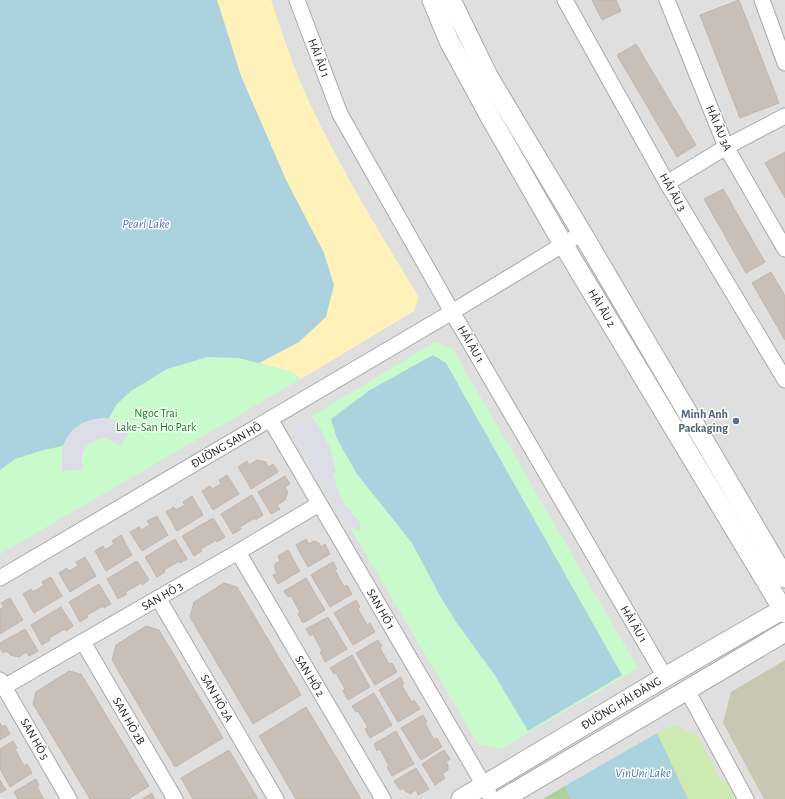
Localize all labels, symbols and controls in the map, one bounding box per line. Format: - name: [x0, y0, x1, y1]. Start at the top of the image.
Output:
- street label: HẢI ÂU 1: [306, 36, 334, 79]
- street label: HẢI ÂU 3A: [704, 103, 736, 153]
- street label: HẢI ÂU 3: [657, 170, 690, 213]
- water label: Pearl Lake: [122, 218, 170, 231]
- street label: HẢI ÂU 2: [586, 286, 620, 330]
- street label: HẢI ÂU 1: [456, 322, 488, 365]
- park label: Ngoc Trai Lake-San Ho Park: [116, 407, 197, 433]
- place label: Minh Anh Packaging: [678, 408, 729, 434]
- marker: Minh Anh Packaging: [731, 416, 741, 426]
- street label: ĐƯỜNG SAN HÔ: [188, 418, 264, 470]
- street label: SAN HÔ 3: [139, 579, 185, 613]
- street label: SAN HÔ 1: [365, 586, 398, 631]
- street label: HẢI ÂU 1: [619, 602, 651, 645]
- street label: SAN HÔ 2: [293, 653, 328, 699]
- street label: SAN HÔ 2A: [199, 672, 236, 724]
- street label: ĐƯỜNG HẢI ĐĂNG: [578, 673, 663, 732]
- street label: SAN HÔ 2B: [111, 695, 148, 747]
- street label: SAN HÔ 5: [18, 716, 52, 762]
- water label: VinUni Lake: [615, 767, 671, 780]

